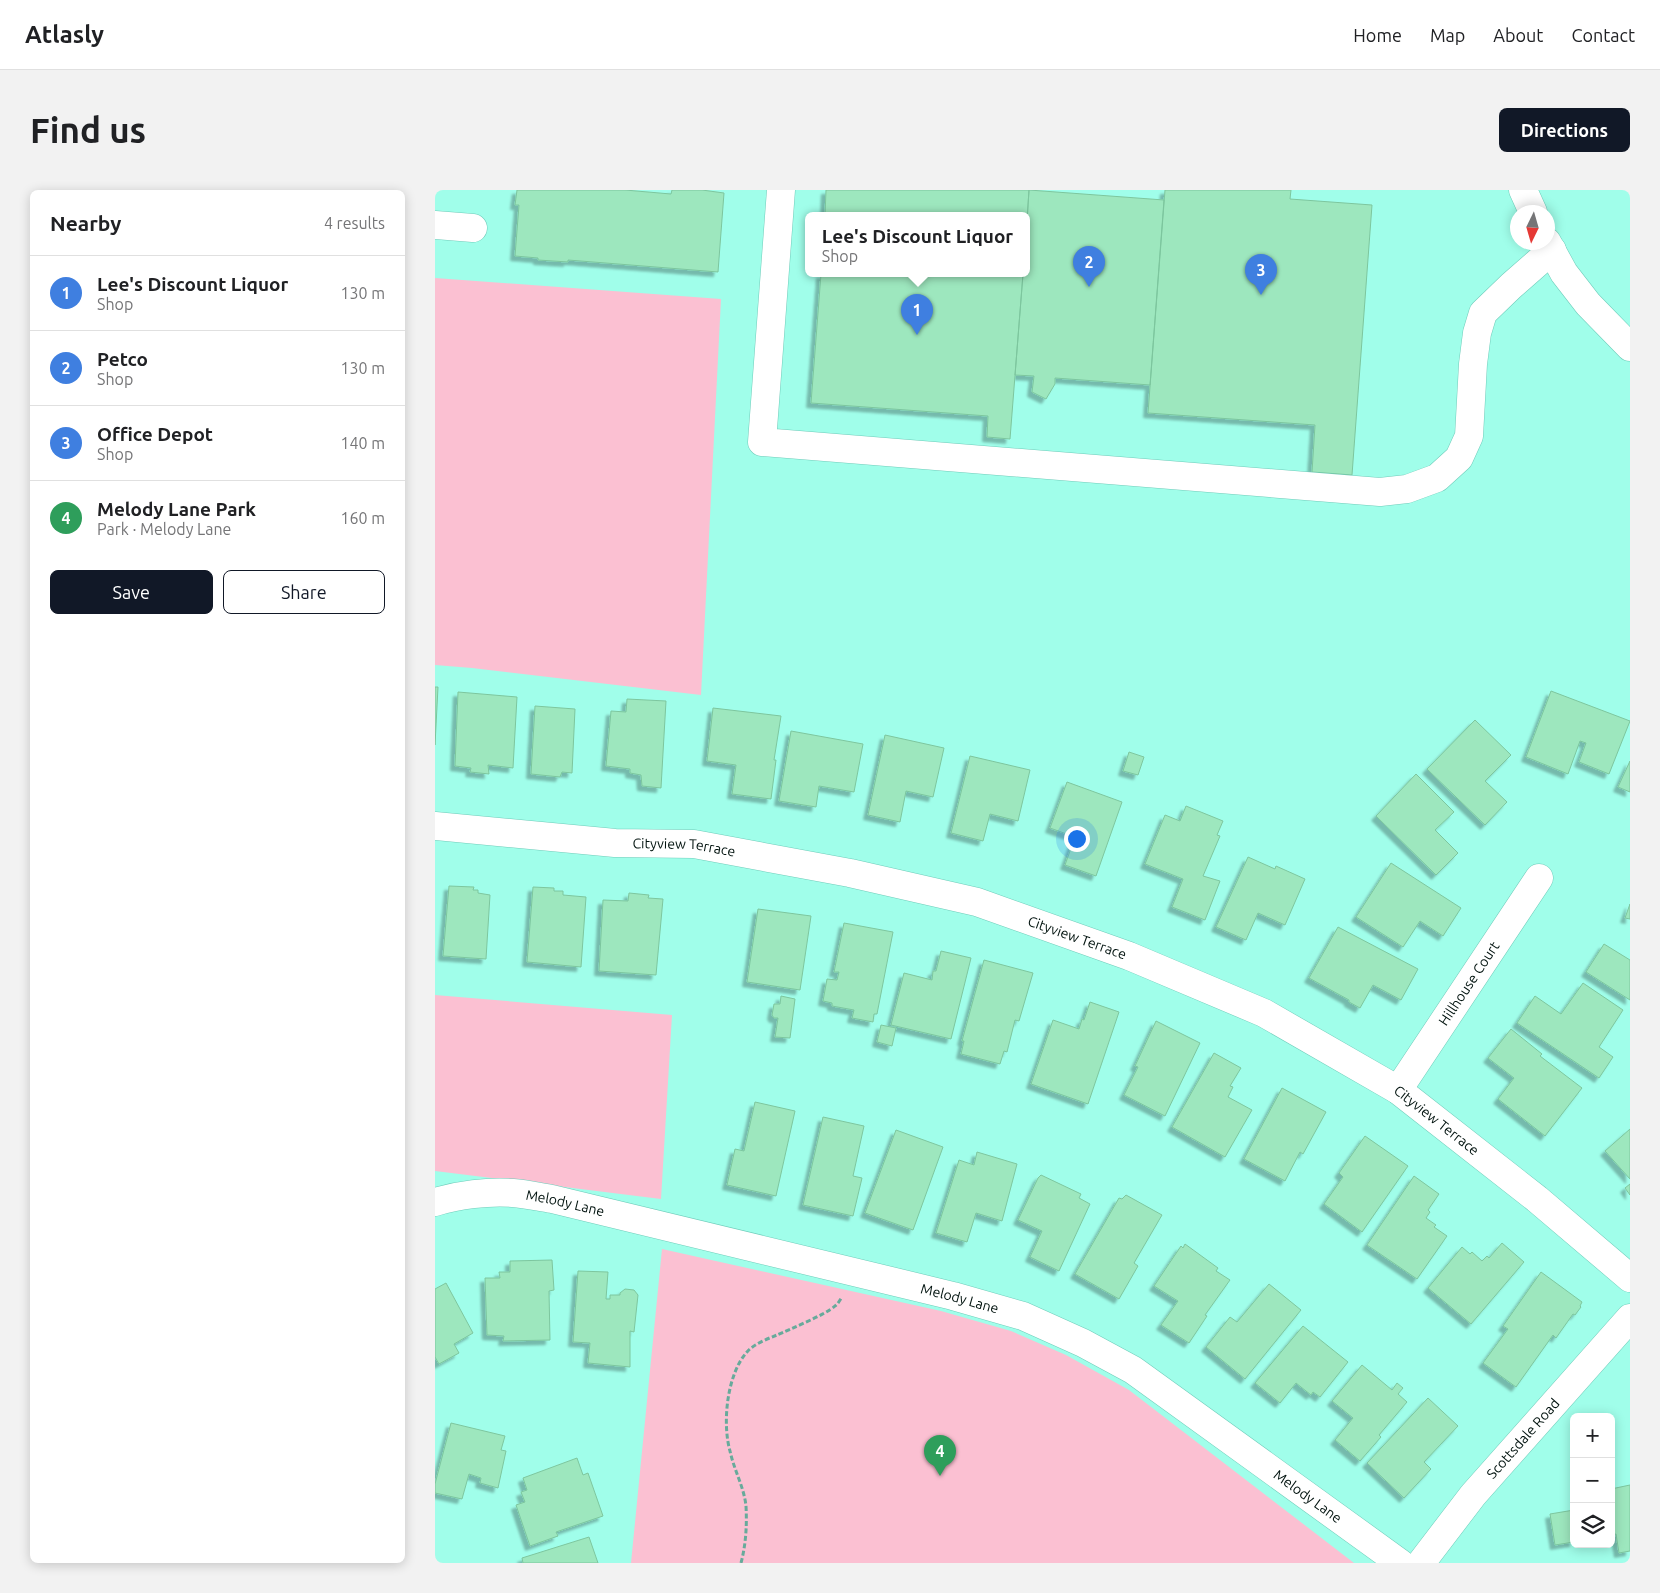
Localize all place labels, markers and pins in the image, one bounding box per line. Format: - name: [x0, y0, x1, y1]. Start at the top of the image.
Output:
- pin: 2: [1073, 246, 1105, 287]
- pin: 3: [1245, 254, 1277, 295]
- pin: 1: [901, 294, 933, 335]
- pin: 4: [924, 1435, 956, 1476]

